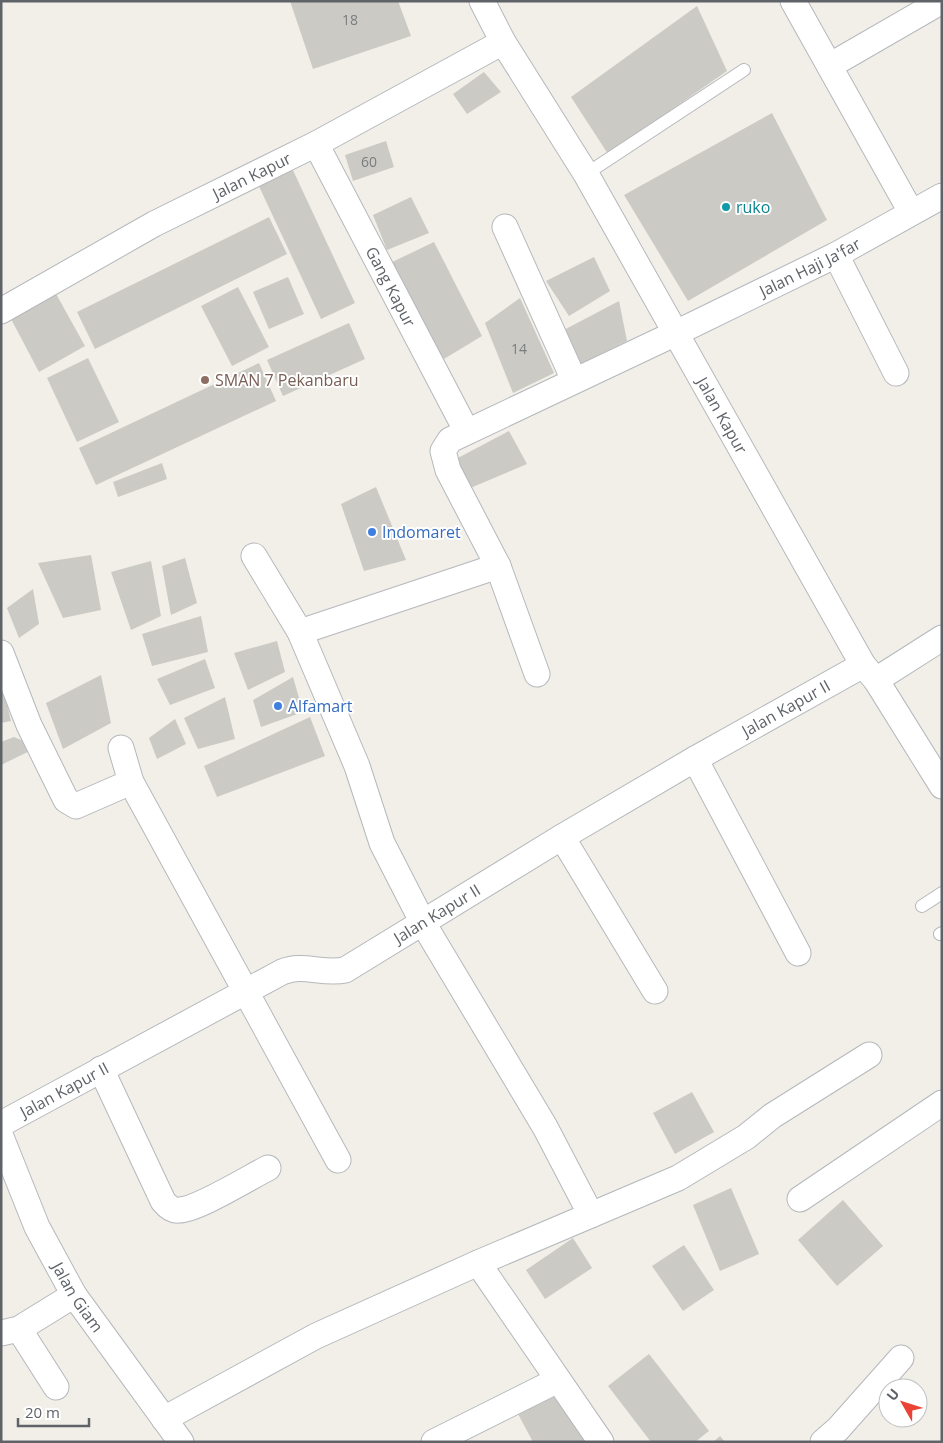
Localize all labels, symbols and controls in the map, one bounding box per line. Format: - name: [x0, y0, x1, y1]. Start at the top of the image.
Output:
- house number: 18: [342, 10, 358, 29]
- street label: Jalan Kapur: [207, 147, 295, 205]
- house number: 60: [361, 152, 377, 171]
- place label: ruko: [736, 196, 770, 218]
- marker: ruko: [720, 201, 732, 213]
- street label: Jalan Haji Ja'far: [754, 232, 865, 303]
- street label: Gang Kapur: [361, 242, 421, 331]
- house number: 14: [511, 339, 527, 358]
- place label: SMAN 7 Pekanbaru: [215, 369, 359, 391]
- street label: Jalan Kapur: [691, 371, 753, 458]
- marker: SMAN 7 Pekanbaru: [199, 374, 211, 386]
- place label: Indomaret: [382, 521, 461, 543]
- marker: Indomaret: [366, 526, 378, 538]
- street label: Jalan Kapur II: [736, 675, 834, 743]
- place label: Alfamart: [288, 695, 353, 717]
- marker: Alfamart: [272, 700, 284, 712]
- street label: Jalan Kapur II: [388, 879, 485, 950]
- street label: Jalan Kapur II: [14, 1057, 113, 1124]
- street label: Jalan Giam: [46, 1256, 108, 1337]
- north arrow: [878, 1378, 928, 1428]
- text: U: [882, 1384, 903, 1405]
- scale bar: [18, 1396, 89, 1428]
- text: 20 m: [25, 1402, 60, 1422]

